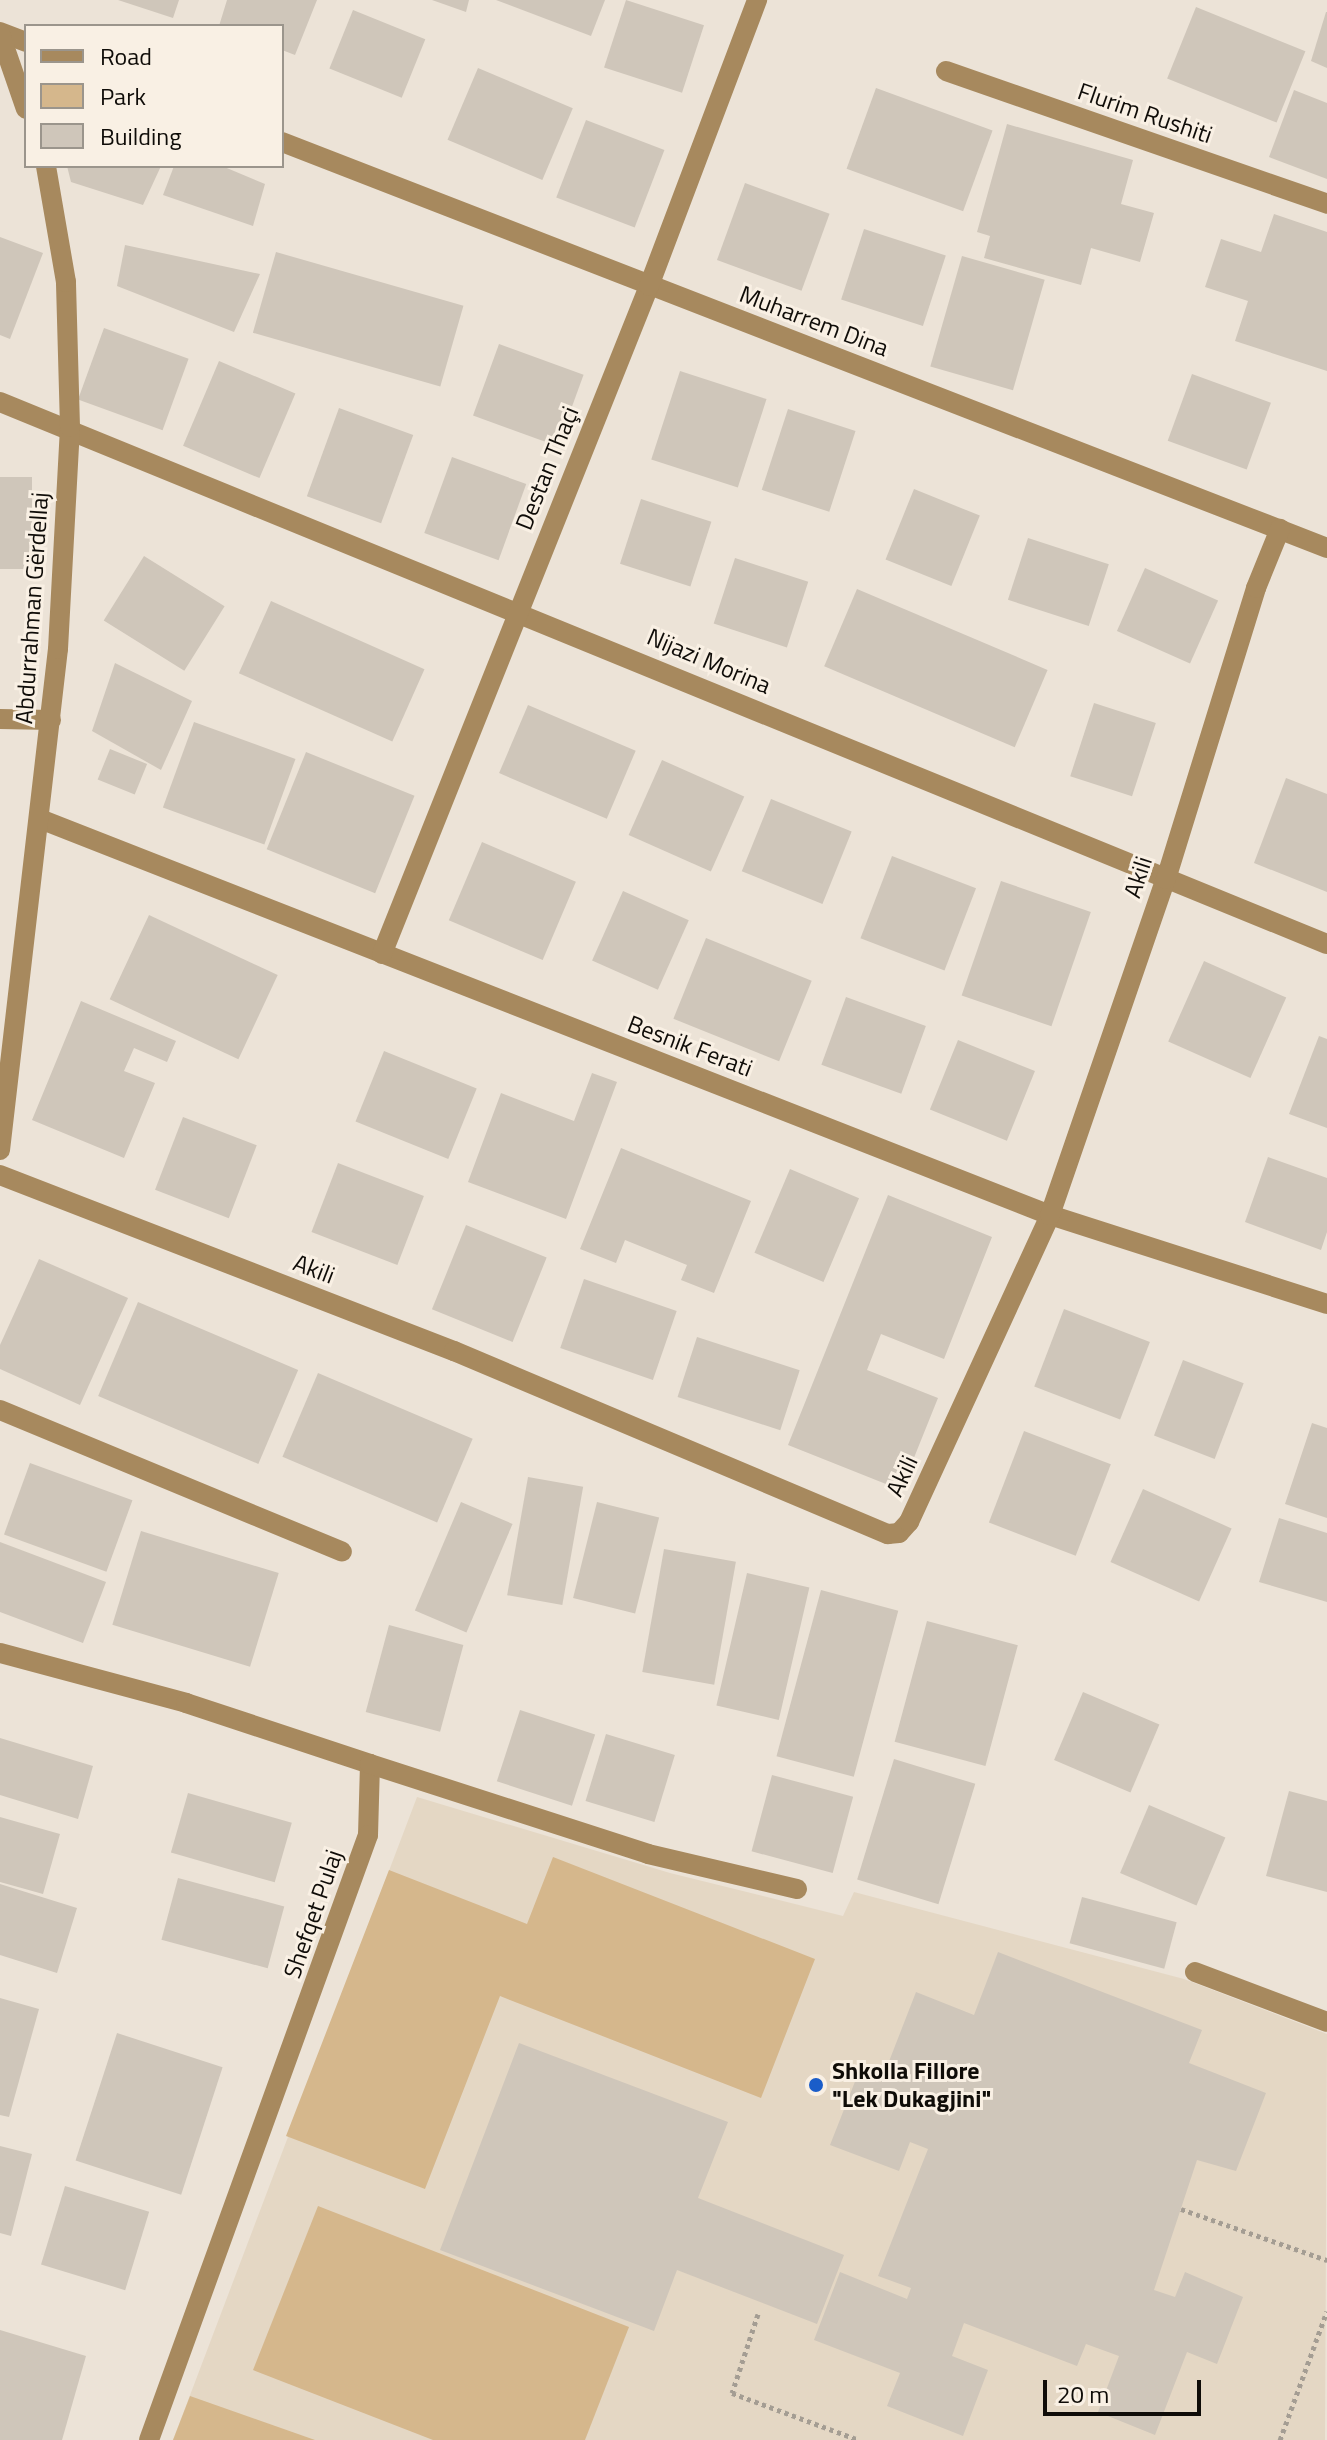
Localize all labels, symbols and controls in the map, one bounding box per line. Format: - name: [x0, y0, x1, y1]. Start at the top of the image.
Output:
- legend: [24, 24, 284, 168]
- text: Road: [100, 38, 152, 74]
- street label: Flurim Rushiti: [1074, 77, 1216, 149]
- text: Park: [100, 78, 146, 114]
- text: Building: [100, 118, 182, 154]
- street label: Muharrem Dina: [735, 279, 893, 363]
- street label: Destan Thaçi: [509, 402, 585, 534]
- street label: Abdurrahman Gërdellaj: [10, 491, 54, 725]
- street label: Nijazi Morina: [643, 622, 775, 700]
- street label: Akili: [1118, 853, 1158, 901]
- street label: Besnik Ferati: [624, 1009, 756, 1083]
- street label: Akili: [289, 1248, 339, 1290]
- street label: Akili: [880, 1451, 924, 1501]
- street label: Shefqet Pulaj: [278, 1846, 348, 1982]
- place label: Shkolla Fillore "Lek Dukagjini": [832, 2057, 991, 2113]
- marker: Shkolla Fillore "Lek Dukagjini": [807, 2076, 825, 2094]
- scale bar: [1047, 2364, 1205, 2414]
- text: 20 m: [1057, 2376, 1109, 2412]

